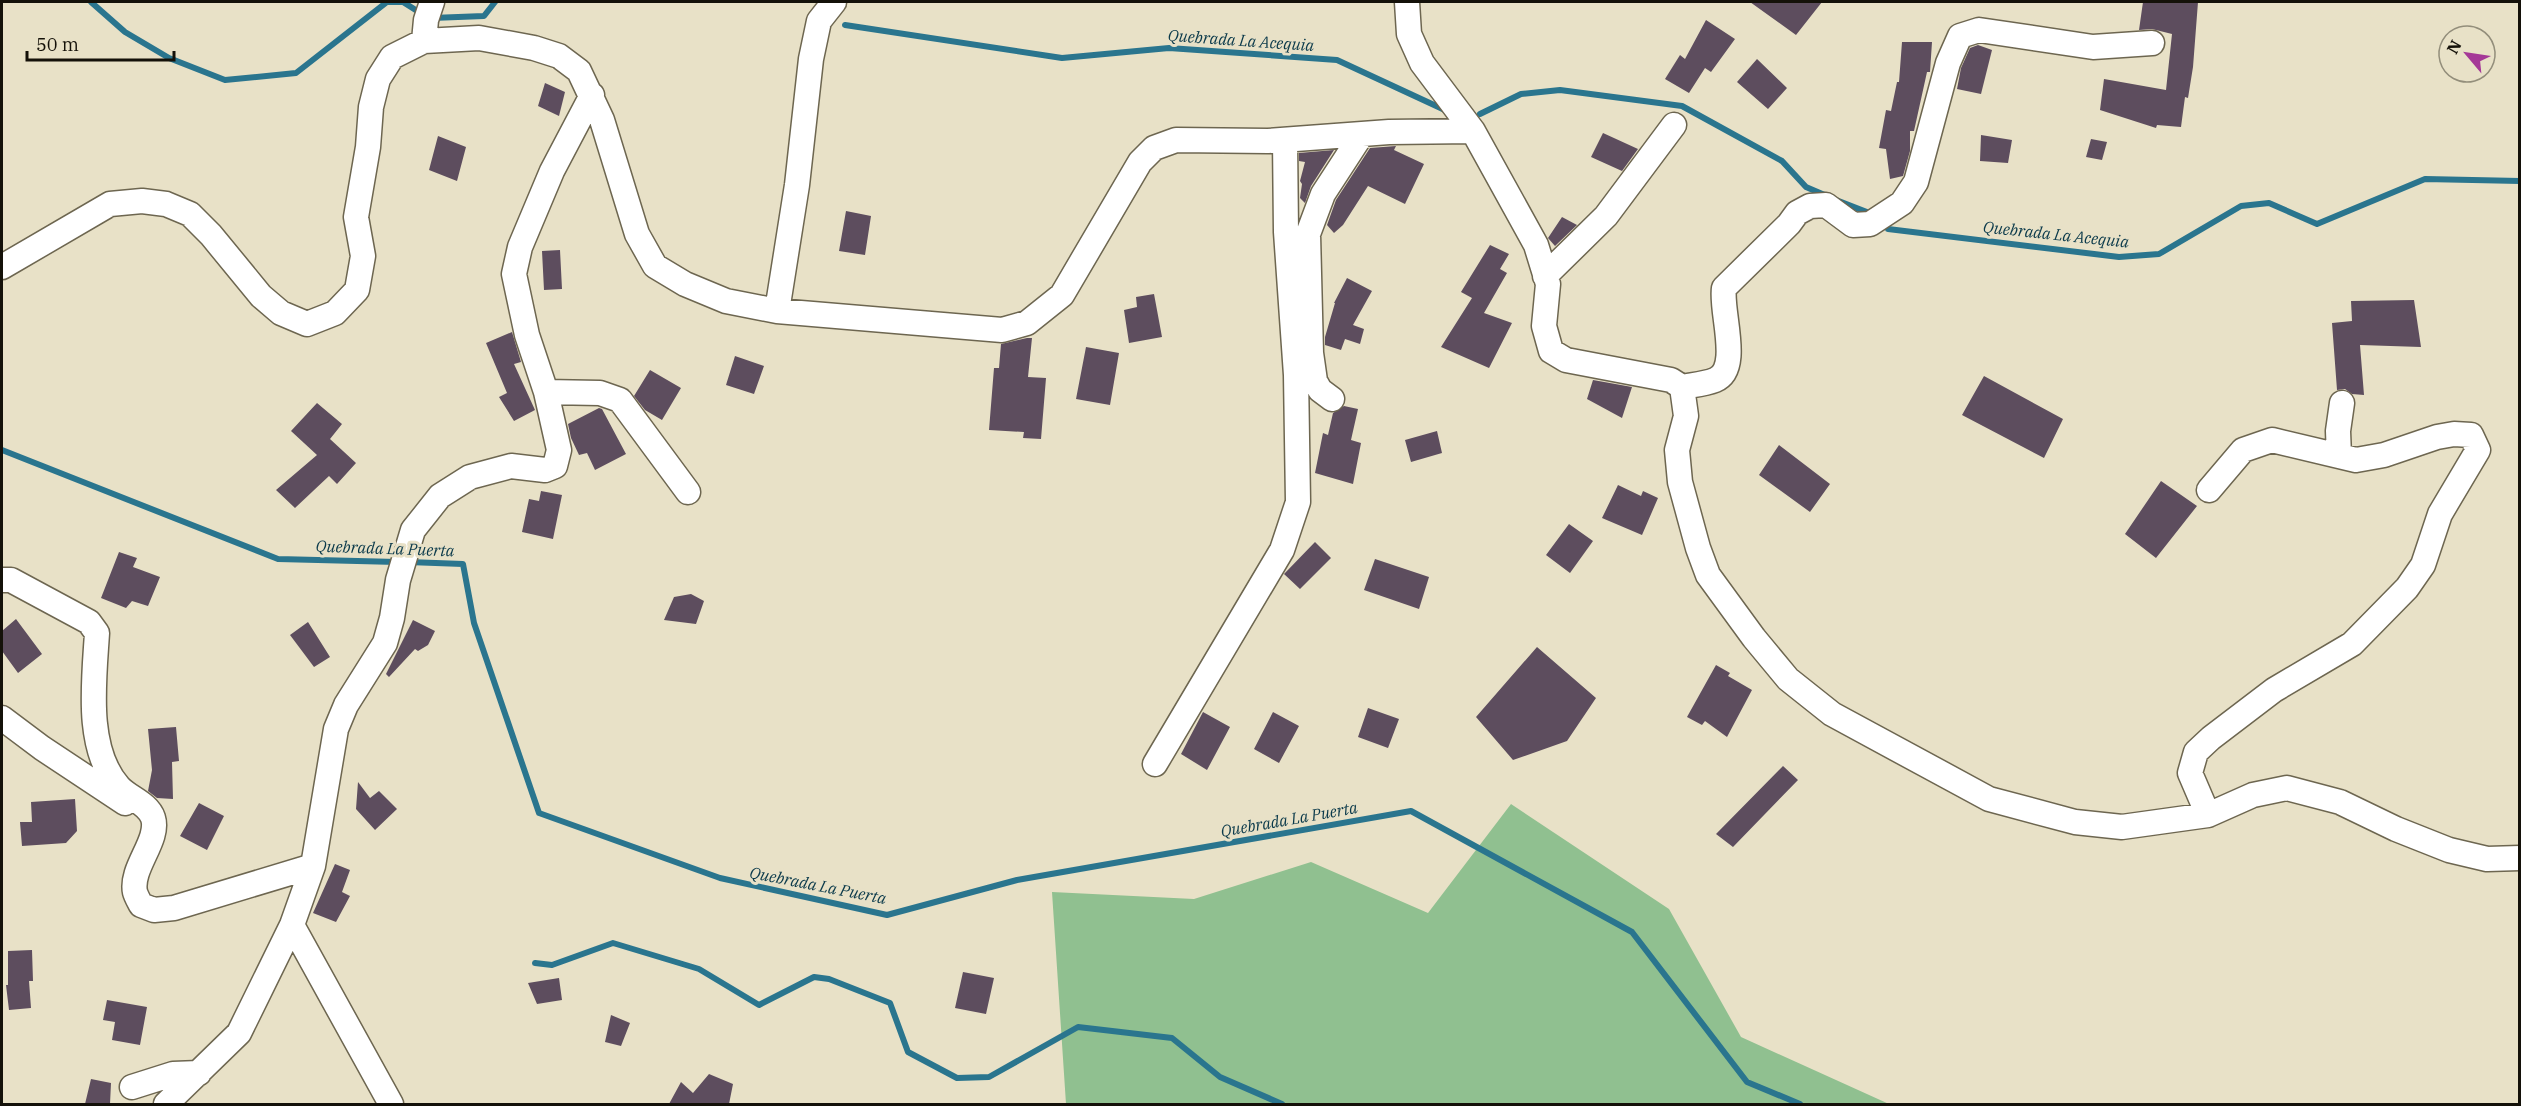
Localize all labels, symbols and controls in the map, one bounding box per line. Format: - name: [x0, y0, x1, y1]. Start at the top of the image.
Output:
- scale bar: [27, 24, 174, 62]
- north arrow: [2437, 24, 2497, 84]
- water label: Quebrada La Acequia: [1167, 25, 1315, 55]
- text: 50 m: [36, 33, 79, 56]
- text: N: [2442, 36, 2466, 57]
- water label: Quebrada La Acequia: [1982, 216, 2130, 252]
- water label: Quebrada La Puerta: [315, 536, 455, 560]
- water label: Quebrada La Puerta: [1219, 797, 1359, 841]
- water label: Quebrada La Puerta: [748, 862, 888, 908]

